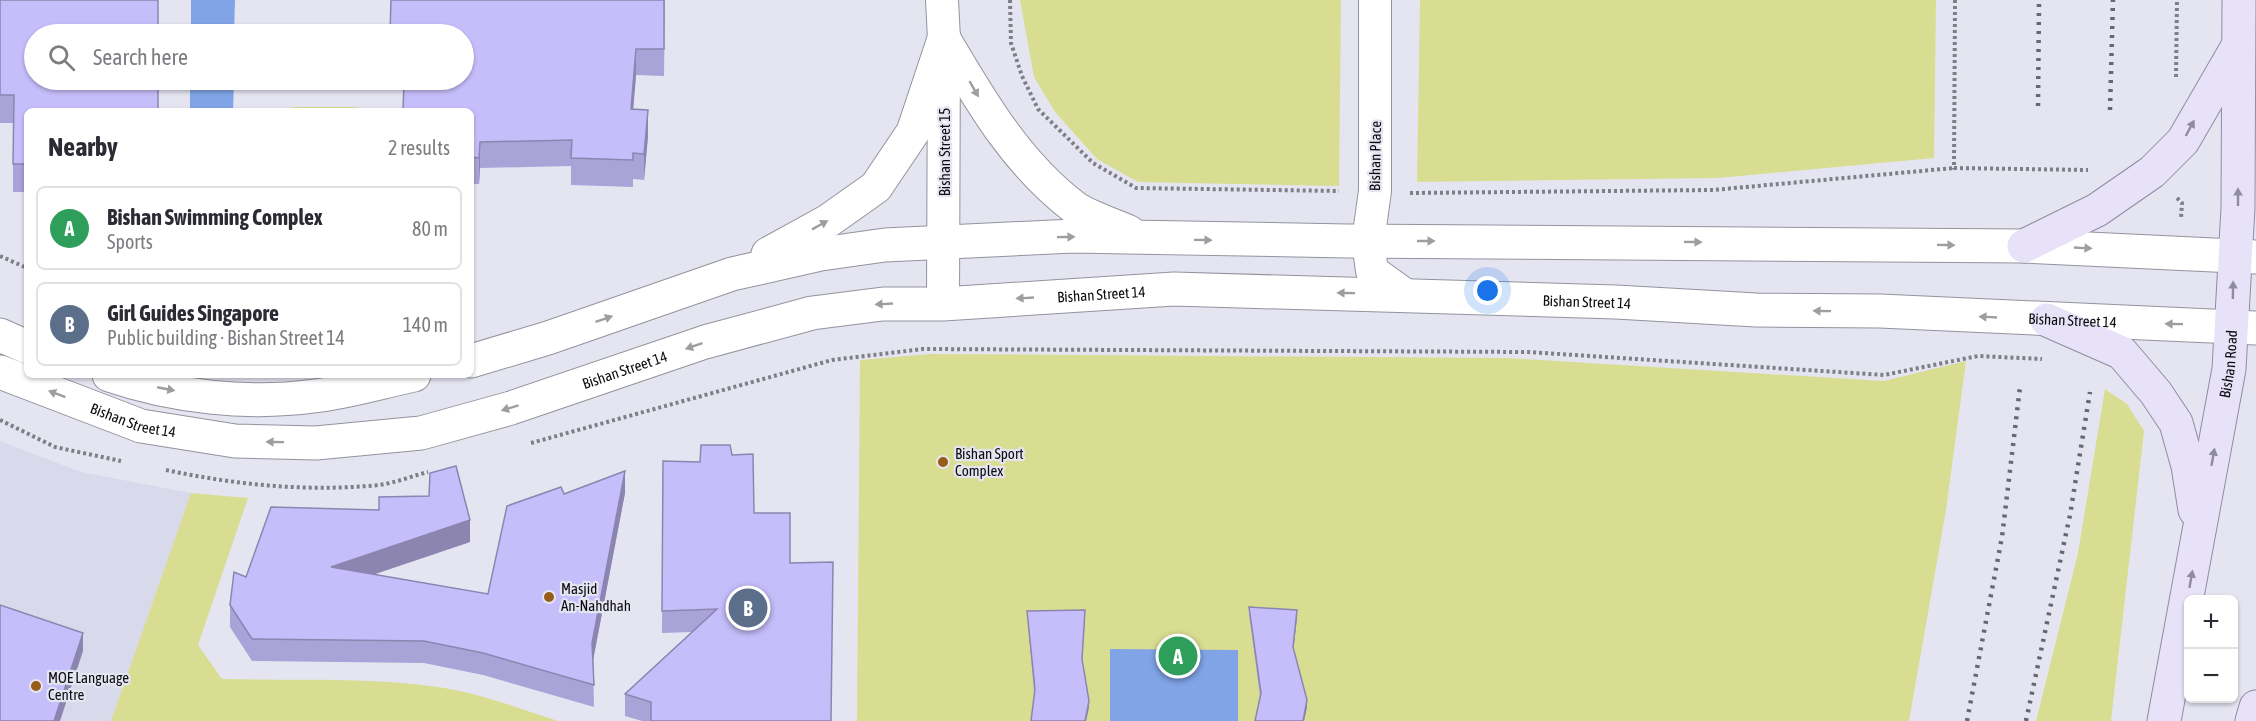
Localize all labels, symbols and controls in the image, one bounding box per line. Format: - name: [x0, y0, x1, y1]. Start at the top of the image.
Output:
- search box: [24, 24, 474, 90]
- icon: search: [45, 41, 78, 74]
- text: Search here: [93, 44, 188, 70]
- one-way arrow: [969, 81, 979, 98]
- street label: Bishan Street 15: [936, 108, 953, 196]
- one-way arrow: [2185, 119, 2195, 136]
- street label: Bishan Place: [1366, 121, 1384, 191]
- text: Nearby: [48, 132, 118, 162]
- text: 2 results: [388, 136, 450, 159]
- one-way arrow: [2233, 187, 2243, 206]
- text: Bishan Swimming Complex: [107, 204, 323, 230]
- text: A: [65, 217, 74, 240]
- text: 80 m: [412, 217, 448, 240]
- one-way arrow: [812, 221, 829, 231]
- text: Sports: [107, 230, 153, 253]
- one-way arrow: [1056, 232, 1075, 241]
- one-way arrow: [1193, 235, 1212, 245]
- one-way arrow: [1417, 236, 1436, 246]
- one-way arrow: [1683, 237, 1702, 247]
- one-way arrow: [1937, 240, 1956, 250]
- one-way arrow: [2073, 244, 2092, 253]
- your location: [1473, 276, 1502, 305]
- one-way arrow: [2229, 281, 2238, 300]
- street label: Bishan Street 14: [1056, 282, 1146, 305]
- one-way arrow: [1336, 288, 1355, 298]
- street label: Bishan Street 14: [1542, 291, 1632, 311]
- one-way arrow: [1016, 294, 1035, 303]
- text: Girl Guides Singapore: [107, 300, 279, 326]
- one-way arrow: [875, 300, 894, 309]
- one-way arrow: [1812, 306, 1831, 316]
- street label: Bishan Street 14: [2028, 309, 2117, 330]
- text: B: [65, 313, 74, 336]
- text: 140 m: [403, 313, 448, 336]
- one-way arrow: [1979, 313, 1998, 322]
- one-way arrow: [595, 314, 613, 324]
- one-way arrow: [2165, 319, 2184, 329]
- text: Public building · Bishan Street 14: [107, 326, 345, 349]
- street label: Bishan Road: [2215, 329, 2240, 399]
- one-way arrow: [685, 342, 703, 351]
- street label: Bishan Street 14: [580, 347, 669, 392]
- one-way arrow: [156, 385, 175, 394]
- one-way arrow: [48, 389, 66, 398]
- street label: Bishan Street 14: [88, 399, 177, 440]
- one-way arrow: [501, 404, 519, 413]
- one-way arrow: [266, 437, 285, 447]
- place label: Bishan Sport Complex: [955, 445, 1024, 479]
- one-way arrow: [2209, 447, 2218, 466]
- marker: Bishan Sport Complex: [936, 455, 950, 469]
- one-way arrow: [2187, 569, 2196, 588]
- place label: Masjid An-Nahdhah: [561, 580, 631, 614]
- pin: B: [728, 586, 768, 630]
- marker: Masjid An-Nahdhah: [542, 590, 556, 604]
- map controls: [2184, 595, 2238, 703]
- button: +: [2184, 595, 2238, 649]
- pin: A: [1158, 634, 1198, 678]
- button: −: [2184, 649, 2238, 703]
- place label: MOE Language Centre: [48, 669, 129, 703]
- marker: MOE Language Centre: [29, 679, 43, 693]

